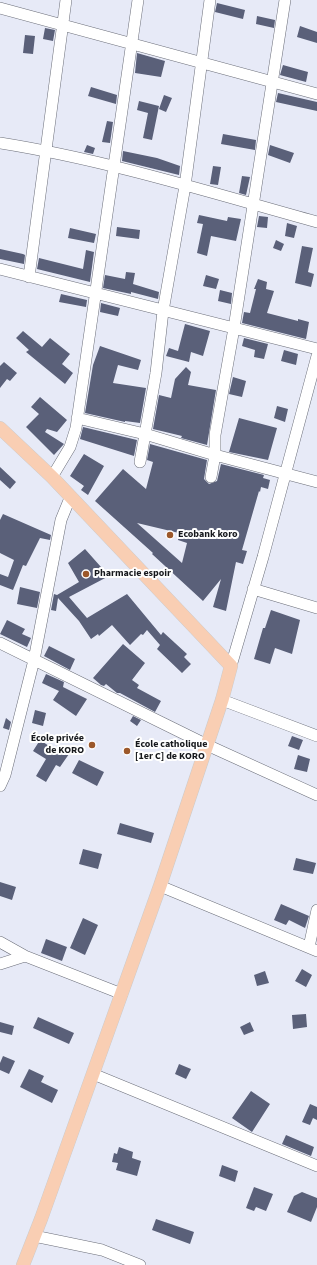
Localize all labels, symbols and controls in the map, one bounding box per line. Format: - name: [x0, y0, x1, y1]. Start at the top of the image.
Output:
- place label: Ecobank koro: [178, 529, 238, 541]
- marker: Ecobank koro: [165, 530, 175, 540]
- place label: Pharmacie espoir: [94, 568, 171, 580]
- marker: Pharmacie espoir: [81, 569, 91, 579]
- place label: École privée de KORO: [31, 733, 84, 756]
- place label: École catholique [1er C] de KORO: [135, 739, 207, 762]
- marker: École privée de KORO: [87, 740, 97, 750]
- marker: École catholique [1er C] de KORO: [122, 746, 132, 756]

